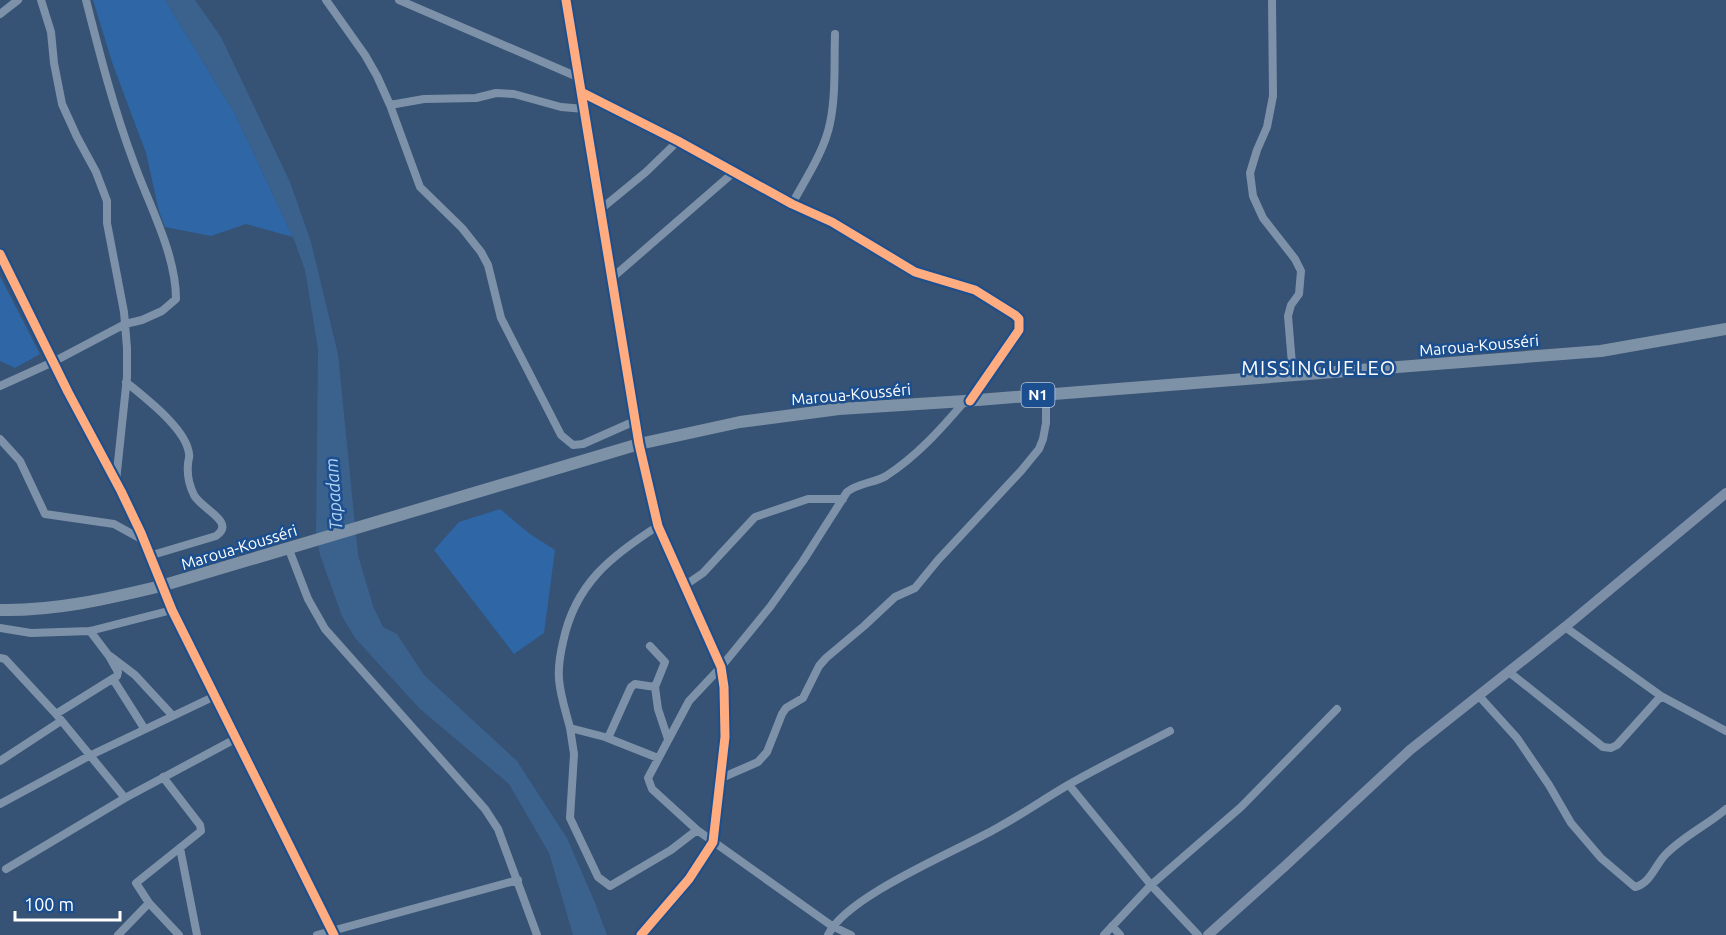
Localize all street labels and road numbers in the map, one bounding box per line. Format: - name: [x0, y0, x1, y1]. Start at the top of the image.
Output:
- street label: Maroua-Kousséri: [1418, 331, 1540, 359]
- street label: Maroua-Kousséri: [790, 380, 912, 408]
- road number: N1: [1022, 383, 1054, 407]
- street label: Maroua-Kousséri: [179, 521, 299, 573]

